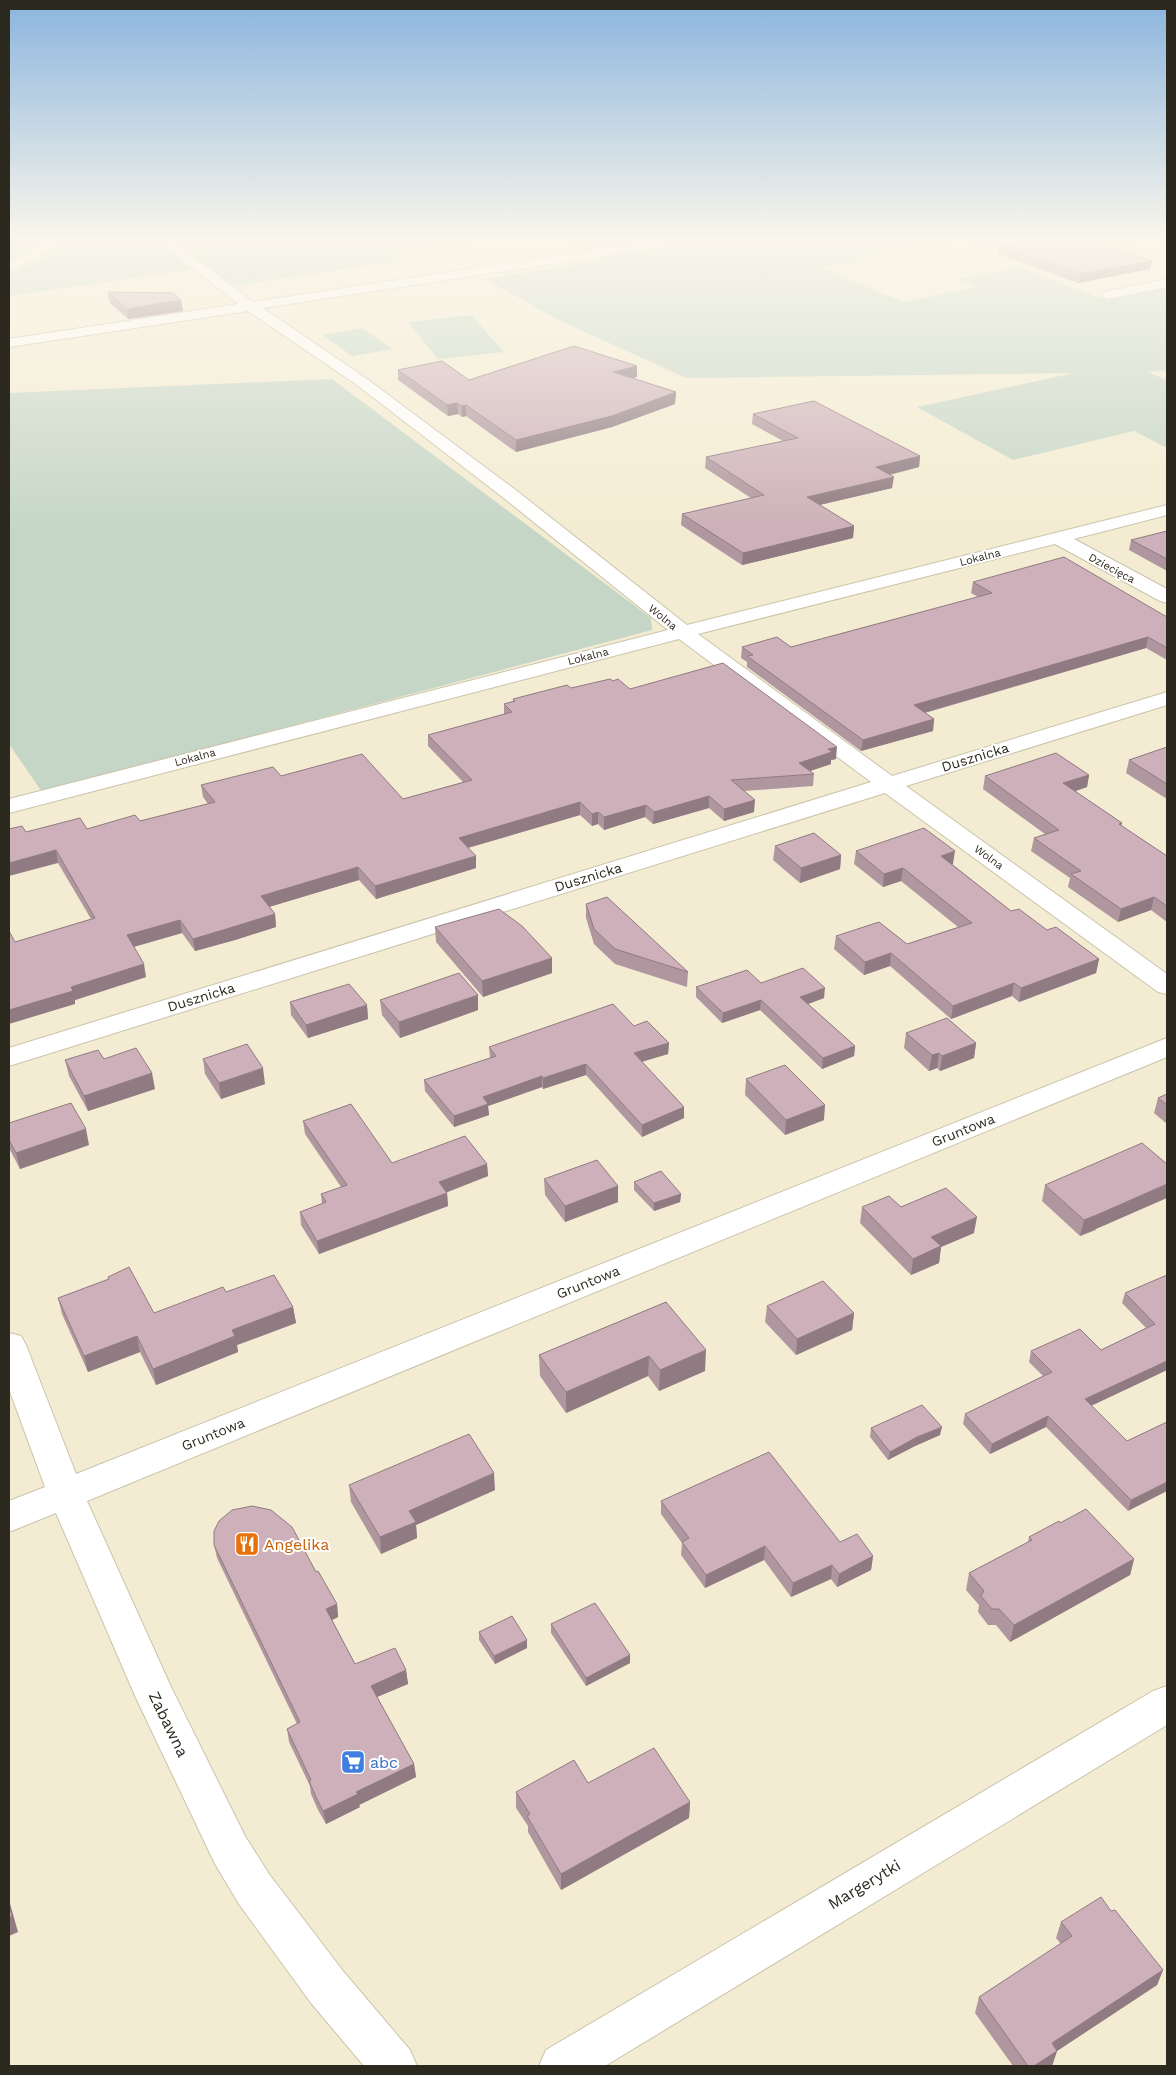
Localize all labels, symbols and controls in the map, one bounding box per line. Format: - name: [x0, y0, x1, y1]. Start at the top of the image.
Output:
- street label: Lokalna: [958, 546, 1002, 569]
- street label: Dziecięca: [1086, 551, 1137, 586]
- street label: Wolna: [646, 602, 680, 633]
- street label: Lokalna: [566, 645, 610, 668]
- street label: Dusznicka: [939, 739, 1011, 775]
- street label: Lokalna: [173, 746, 217, 769]
- street label: Wolna: [971, 842, 1006, 872]
- street label: Dusznicka: [552, 859, 624, 895]
- street label: Dusznicka: [165, 979, 237, 1015]
- street label: Gruntowa: [929, 1110, 997, 1150]
- street label: Gruntowa: [554, 1262, 622, 1302]
- street label: Gruntowa: [179, 1414, 247, 1454]
- restaurant icon: Angelika: [234, 1531, 260, 1557]
- place label: Angelika: [264, 1535, 329, 1554]
- street label: Zabawna: [145, 1688, 193, 1760]
- supermarket icon: abc: [340, 1749, 366, 1775]
- place label: abc: [370, 1753, 398, 1772]
- street label: Margerytki: [825, 1855, 904, 1914]

